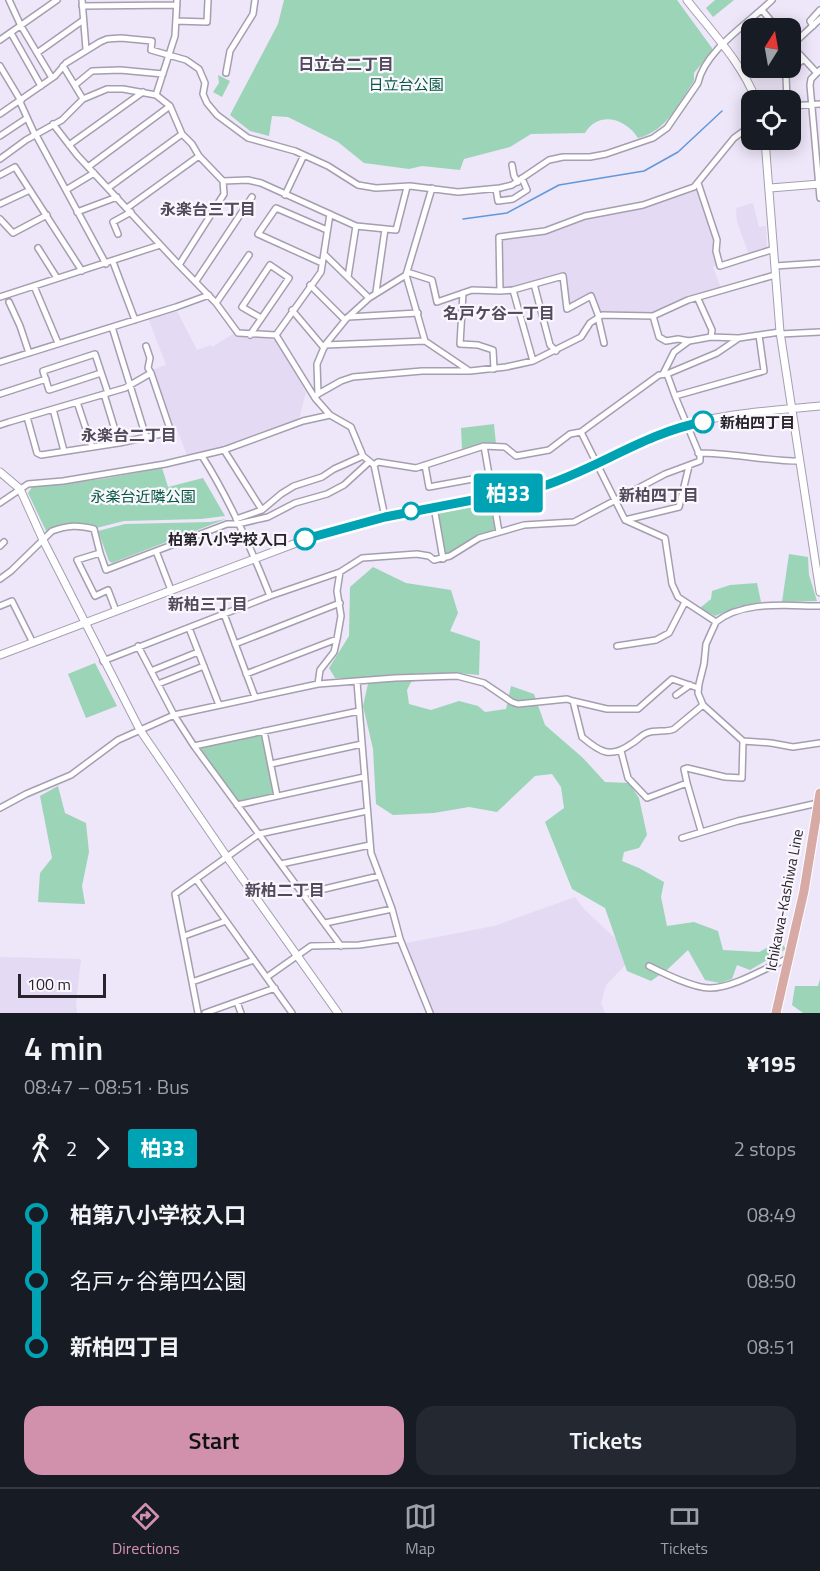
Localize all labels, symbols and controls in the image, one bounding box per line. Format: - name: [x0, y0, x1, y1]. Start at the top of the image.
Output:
- north arrow: [741, 18, 801, 78]
- map controls: [741, 18, 801, 150]
- district label: 日立台二丁目: [298, 52, 394, 76]
- park label: 日立台公園: [368, 73, 444, 96]
- button: locate: [741, 90, 801, 150]
- district label: 永楽台三丁目: [160, 197, 256, 221]
- district label: 名戸ケ谷一丁目: [443, 301, 555, 325]
- marker: 新柏四丁目: [692, 411, 714, 433]
- place label: 新柏四丁目: [720, 411, 795, 434]
- district label: 永楽台二丁目: [81, 423, 177, 447]
- line badge: 柏33: [474, 474, 542, 512]
- text: 柏33: [486, 477, 530, 509]
- district label: 新柏四丁目: [619, 483, 699, 507]
- park label: 永楽台近隣公園: [90, 485, 196, 508]
- unlabelled marker: [402, 502, 420, 520]
- place label: 柏第八小学校入口: [168, 528, 288, 551]
- marker: 柏第八小学校入口: [294, 528, 316, 550]
- district label: 新柏三丁目: [168, 592, 248, 616]
- street label: Ichikawa-Kashiwa Line: [759, 827, 809, 973]
- district label: 新柏二丁目: [245, 878, 325, 902]
- scale bar: [18, 971, 106, 998]
- text: 100 m: [27, 972, 71, 996]
- text: 4 min: [24, 1023, 103, 1073]
- text: ¥195: [747, 1047, 796, 1081]
- text: 08:47 – 08:51 · Bus: [24, 1071, 189, 1102]
- icon: walk: [24, 1132, 57, 1165]
- icon: forward: [86, 1132, 119, 1165]
- text: 柏33: [140, 1132, 185, 1164]
- text: 2: [66, 1133, 77, 1164]
- text: 2 stops: [734, 1133, 796, 1164]
- text: 柏第八小学校入口: [70, 1198, 246, 1232]
- text: 08:49: [747, 1199, 796, 1230]
- text: 名戸ヶ谷第四公園: [70, 1264, 246, 1298]
- text: 08:50: [747, 1265, 796, 1296]
- text: 新柏四丁目: [70, 1330, 180, 1364]
- text: 08:51: [747, 1331, 796, 1362]
- button: Start: [24, 1406, 404, 1475]
- button: Tickets: [416, 1406, 796, 1475]
- tab: Directions: [112, 1500, 180, 1560]
- tab: Map: [404, 1500, 437, 1560]
- tab: Tickets: [661, 1500, 708, 1560]

